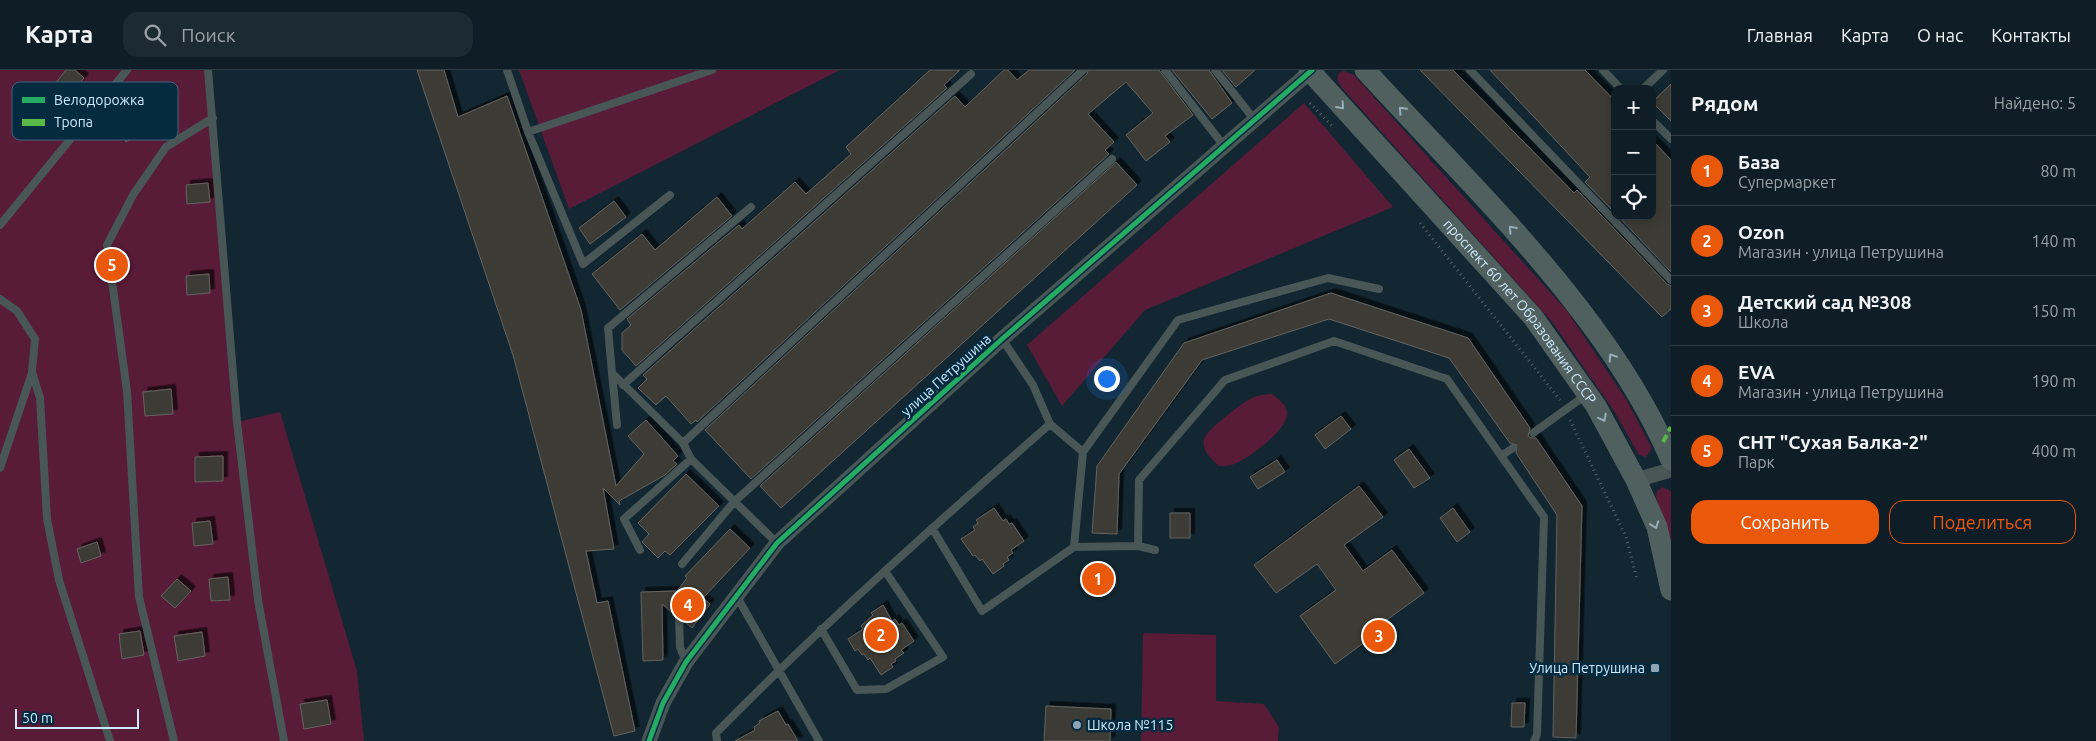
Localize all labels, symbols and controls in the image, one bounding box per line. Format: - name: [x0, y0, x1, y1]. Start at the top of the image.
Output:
- search box: [123, 12, 473, 57]
- text: Карта: [25, 21, 93, 48]
- icon: search: [141, 21, 169, 49]
- text: Поиск: [181, 24, 235, 46]
- text: Главная: [1747, 25, 1813, 45]
- text: Карта: [1841, 25, 1889, 45]
- text: О нас: [1917, 25, 1963, 45]
- text: Контакты: [1991, 25, 2071, 45]
- legend: [12, 82, 178, 140]
- map controls: [1611, 85, 1656, 220]
- button: +: [1611, 85, 1656, 130]
- text: Рядом: [1691, 91, 1759, 115]
- text: Велодорожка: [54, 92, 144, 108]
- text: Найдено: 5: [1994, 94, 2076, 112]
- one-way arrow: [1335, 101, 1344, 110]
- one-way arrow: [1398, 106, 1407, 115]
- text: Тропа: [54, 114, 93, 130]
- button: −: [1611, 130, 1656, 175]
- text: База: [1738, 151, 1780, 173]
- text: 1: [1702, 162, 1712, 180]
- text: 80 m: [2040, 162, 2076, 180]
- text: Супермаркет: [1738, 173, 1836, 191]
- button: locate: [1611, 175, 1656, 220]
- street label: проспект 60 лет Образования СССР: [1440, 216, 1600, 407]
- text: Ozon: [1738, 221, 1785, 243]
- one-way arrow: [1509, 226, 1518, 235]
- text: 2: [1702, 232, 1712, 250]
- text: 140 m: [2031, 232, 2076, 250]
- text: Магазин · улица Петрушина: [1738, 243, 1944, 261]
- pin: 5: [96, 246, 128, 284]
- text: Детский сад №308: [1738, 291, 1911, 313]
- text: 3: [1702, 302, 1712, 320]
- text: 150 m: [2031, 302, 2076, 320]
- text: Школа: [1738, 313, 1788, 331]
- street label: улица Петрушина: [898, 331, 994, 419]
- one-way arrow: [1609, 353, 1618, 362]
- text: EVA: [1738, 361, 1775, 383]
- your location: [1094, 366, 1120, 392]
- text: 4: [1702, 372, 1712, 390]
- text: 190 m: [2031, 372, 2076, 390]
- text: Магазин · улица Петрушина: [1738, 383, 1944, 401]
- one-way arrow: [1596, 413, 1606, 422]
- text: СНТ "Сухая Балка-2": [1738, 431, 1928, 453]
- text: 5: [1702, 442, 1712, 460]
- text: 400 m: [2031, 442, 2076, 460]
- text: Парк: [1738, 453, 1775, 471]
- button: Сохранить: [1691, 500, 1879, 544]
- button: Поделиться: [1889, 500, 2076, 544]
- one-way arrow: [1649, 520, 1659, 529]
- pin: 1: [1082, 560, 1114, 598]
- pin: 4: [672, 586, 704, 624]
- pin: 2: [865, 616, 897, 654]
- pin: 3: [1363, 617, 1395, 655]
- place label: Улица Петрушина: [1529, 660, 1645, 676]
- marker: Улица Петрушина: [1649, 662, 1661, 674]
- scale bar: [15, 706, 139, 729]
- text: 50 m: [22, 710, 53, 726]
- place label: Школа №115: [1087, 717, 1173, 733]
- marker: Школа №115: [1071, 719, 1083, 731]

